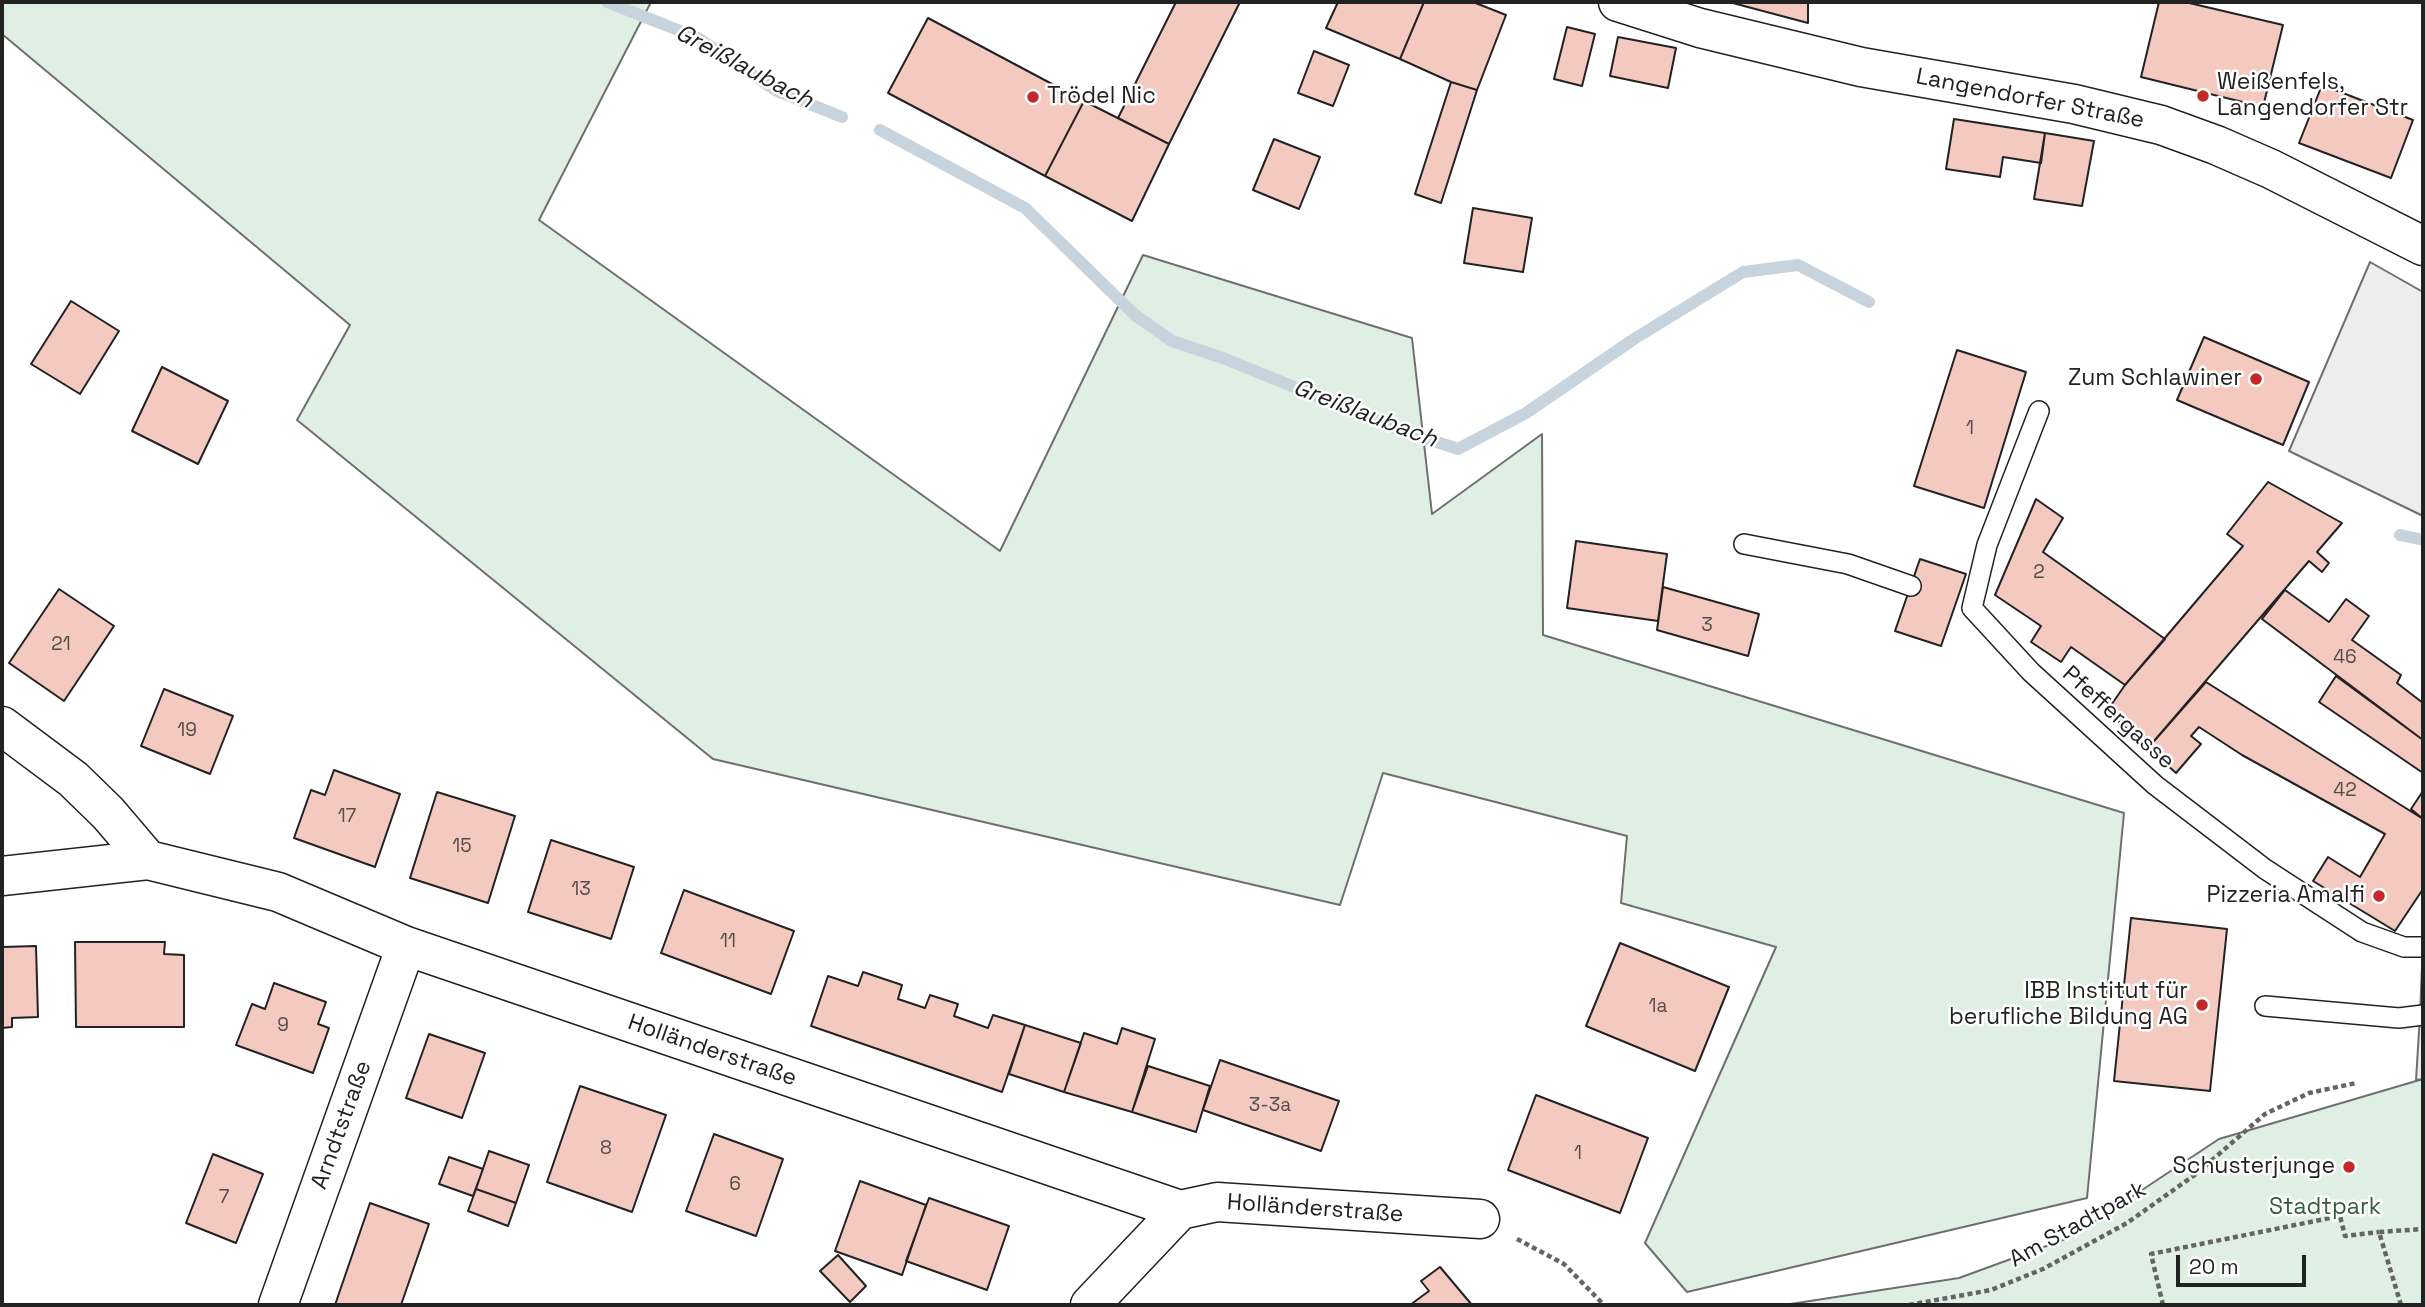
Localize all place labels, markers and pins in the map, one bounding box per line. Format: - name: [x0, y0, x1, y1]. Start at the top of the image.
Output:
- place label: Weißenfels, Langendorfer Str: [2217, 69, 2408, 123]
- place label: Trödel Nic: [1047, 83, 1156, 111]
- marker: Weißenfels, Langendorfer Str: [2195, 88, 2211, 104]
- marker: Trödel Nic: [1025, 89, 1041, 105]
- place label: Zum Schlawiner: [2068, 365, 2242, 393]
- marker: Zum Schlawiner: [2248, 371, 2264, 387]
- place label: Pizzeria Amalfi: [2207, 882, 2365, 910]
- marker: Pizzeria Amalfi: [2371, 888, 2387, 904]
- place label: IBB Institut für berufliche Bildung AG: [1949, 978, 2188, 1032]
- marker: IBB Institut für berufliche Bildung AG: [2194, 997, 2210, 1013]
- place label: Schusterjunge: [2173, 1153, 2335, 1181]
- marker: Schusterjunge: [2341, 1159, 2357, 1175]

